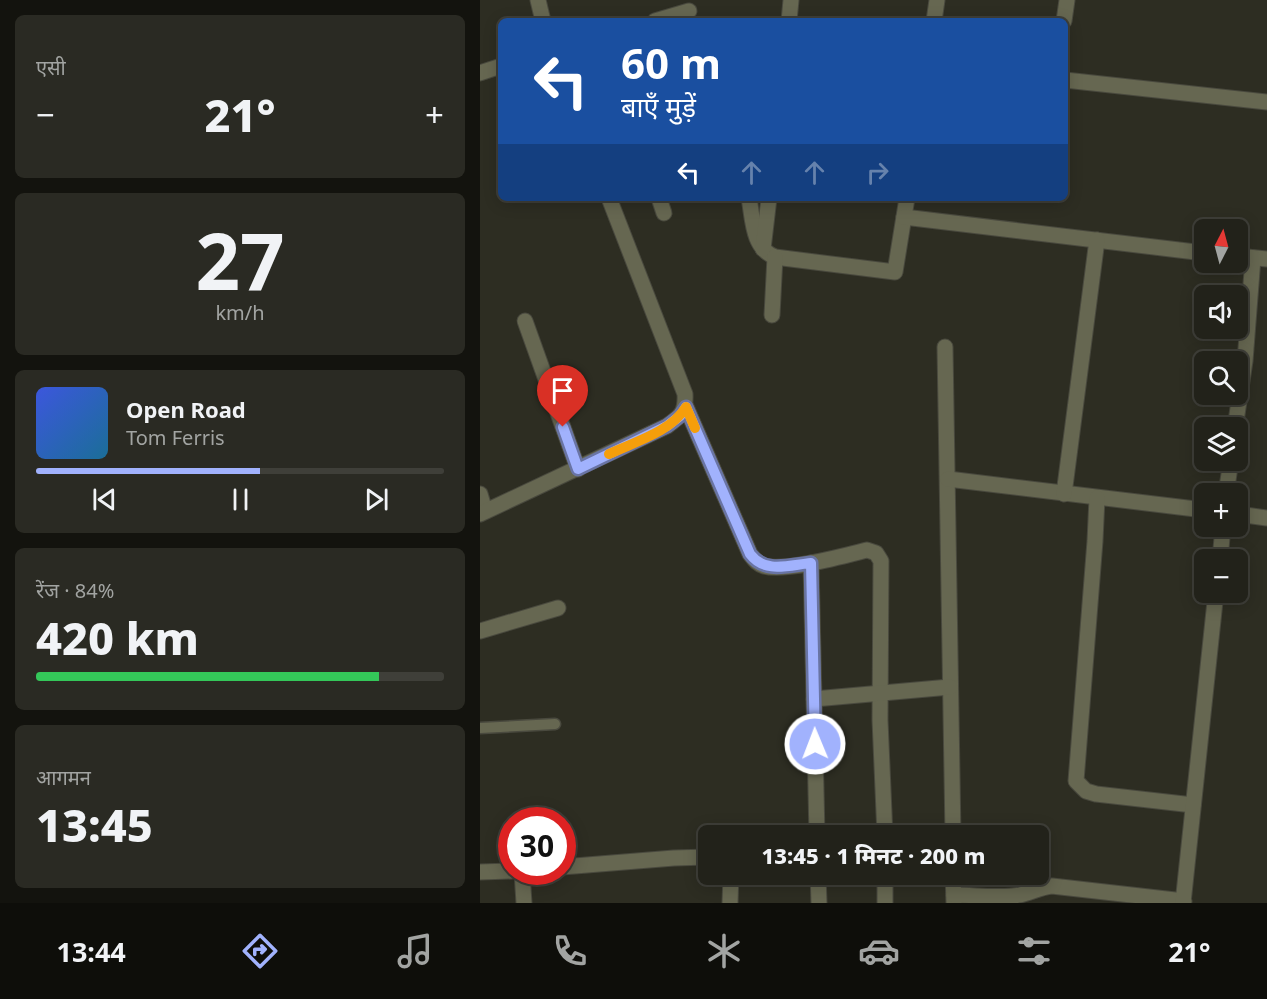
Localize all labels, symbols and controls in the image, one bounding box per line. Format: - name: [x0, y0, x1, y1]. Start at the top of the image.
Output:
- text: 60 m: [621, 34, 721, 91]
- icon: left: [522, 42, 600, 120]
- text: एसी: [36, 54, 66, 81]
- text: 21°: [204, 84, 276, 145]
- text: बाएँ मुड़ें: [621, 88, 696, 125]
- text: −: [36, 92, 55, 137]
- text: +: [425, 92, 444, 137]
- icon: left: [672, 156, 705, 189]
- icon: ahead: [735, 156, 768, 189]
- icon: ahead: [798, 156, 831, 189]
- icon: right: [861, 156, 894, 189]
- text: 27: [195, 207, 285, 313]
- north arrow: [1194, 219, 1248, 273]
- map controls: [1194, 219, 1248, 603]
- button: sound: [1194, 285, 1248, 339]
- text: km/h: [215, 299, 265, 326]
- button: search: [1194, 351, 1248, 405]
- pin: [537, 365, 588, 427]
- icon: arrive: [546, 374, 579, 407]
- text: Open Road: [126, 394, 246, 424]
- button: layers: [1194, 417, 1248, 471]
- text: Tom Ferris: [126, 424, 225, 451]
- icon: previous: [88, 483, 121, 516]
- icon: pause: [224, 483, 257, 516]
- icon: next: [360, 483, 393, 516]
- button: +: [1194, 483, 1248, 537]
- button: −: [1194, 549, 1248, 603]
- text: रेंज · 84%: [36, 577, 114, 604]
- text: 420 km: [36, 607, 199, 668]
- position arrow: [783, 712, 847, 776]
- text: आगमन: [36, 764, 91, 791]
- text: 13:45: [36, 794, 153, 855]
- speed limit sign: 30: [498, 807, 576, 885]
- text: 13:45 · 1 मिनट · 200 m: [762, 840, 985, 870]
- icon: directions: [239, 930, 281, 972]
- icon: music: [394, 930, 436, 972]
- icon: phone: [549, 930, 591, 972]
- icon: climate: [703, 930, 745, 972]
- icon: car: [858, 930, 900, 972]
- icon: filters: [1013, 930, 1055, 972]
- text: 13:44: [56, 933, 126, 970]
- text: 21°: [1168, 933, 1211, 970]

